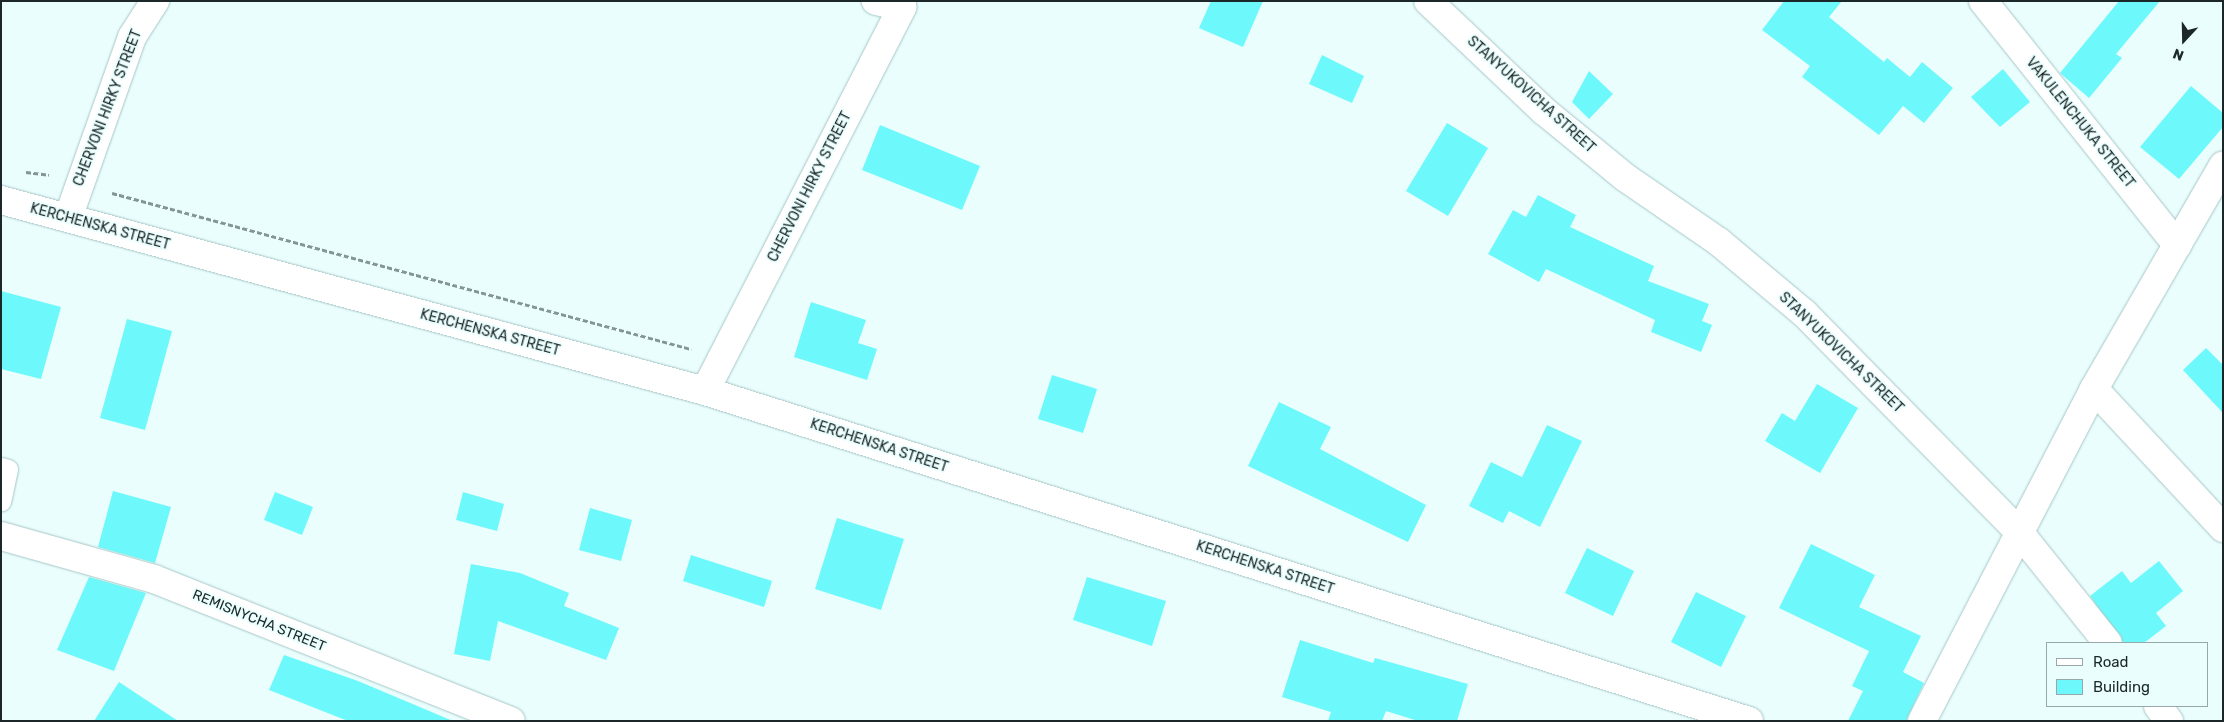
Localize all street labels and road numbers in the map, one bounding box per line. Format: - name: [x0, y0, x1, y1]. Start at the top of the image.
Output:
- street label: CHERVONI HIRKY STREET: [70, 27, 146, 189]
- street label: STANYUKOVICHA STREET: [1463, 33, 1599, 157]
- street label: VAKULENCHUKA STREET: [2022, 54, 2138, 192]
- street label: CHERVONI HIRKY STREET: [765, 109, 855, 265]
- street label: KERCHENSKA STREET: [28, 200, 172, 254]
- street label: STANYUKOVICHA STREET: [1775, 289, 1907, 417]
- street label: KERCHENSKA STREET: [418, 306, 562, 360]
- street label: KERCHENSKA STREET: [808, 416, 950, 476]
- street label: KERCHENSKA STREET: [1194, 538, 1336, 598]
- street label: REMISNYCHA STREET: [190, 586, 328, 656]

